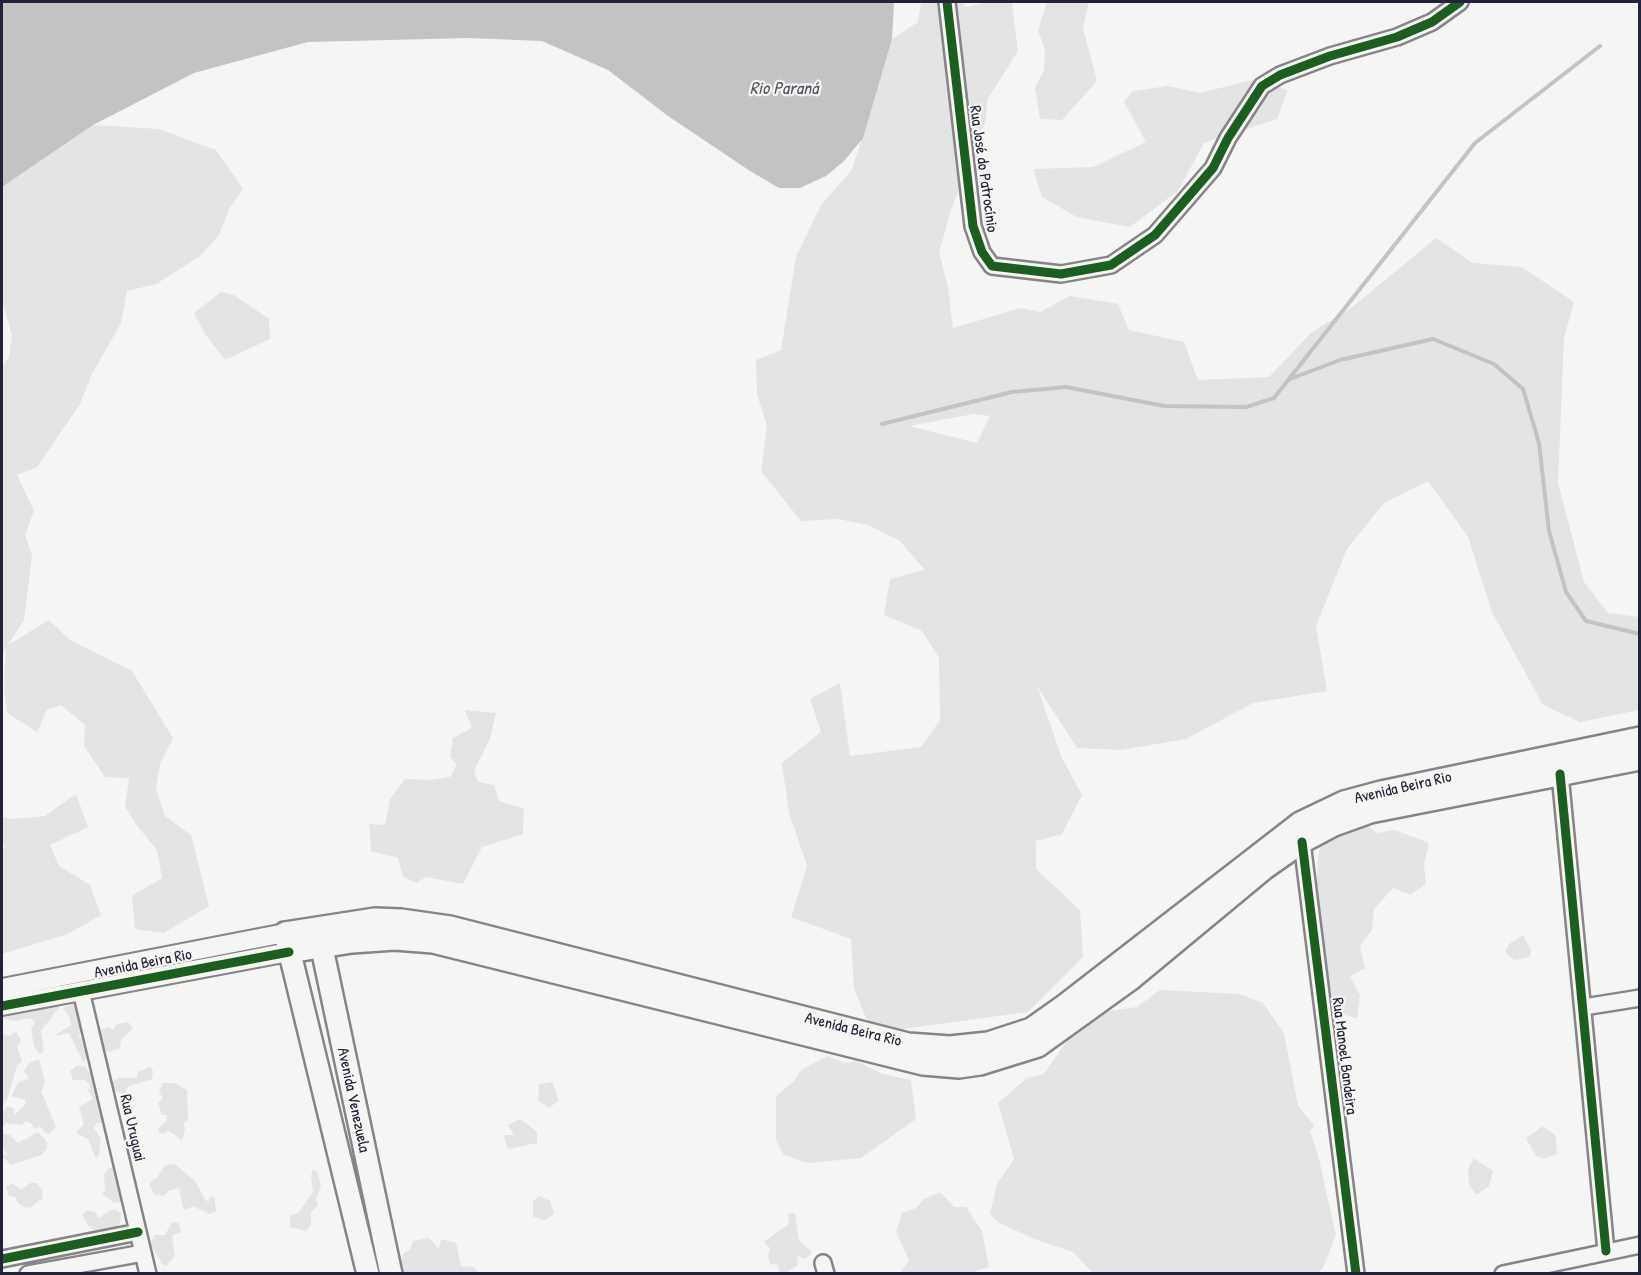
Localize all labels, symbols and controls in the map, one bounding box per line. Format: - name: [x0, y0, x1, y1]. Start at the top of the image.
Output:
- water label: Rio Paraná: [750, 78, 818, 100]
- street label: Rua José do Patrocínio: [965, 104, 1001, 234]
- street label: Avenida Beira Rio: [1353, 768, 1453, 808]
- street label: Avenida Beira Rio: [93, 945, 193, 983]
- street label: Rua Manoel Bandeira: [1327, 996, 1361, 1116]
- street label: Avenida Beira Rio: [803, 1009, 903, 1051]
- street label: Avenida Venezuela: [333, 1046, 373, 1154]
- street label: Rua Uruguai: [115, 1093, 149, 1163]

